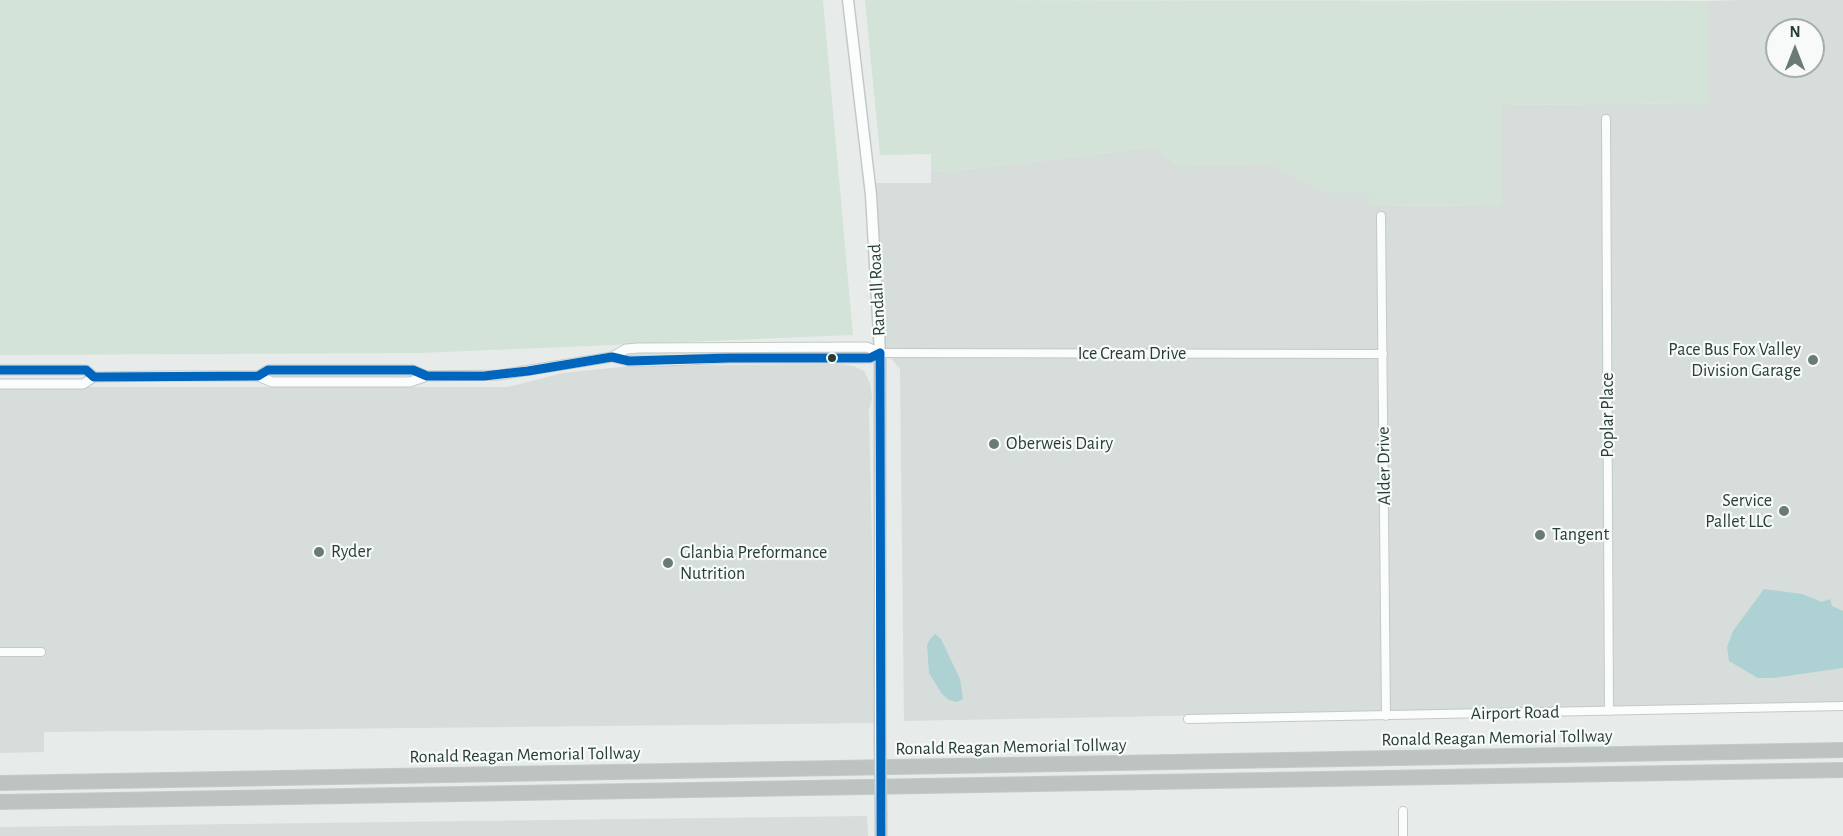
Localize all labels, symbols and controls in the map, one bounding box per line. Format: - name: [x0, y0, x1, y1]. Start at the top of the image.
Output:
- north arrow: [1765, 18, 1825, 78]
- text: N: [1789, 24, 1801, 40]
- street label: Randall Road: [864, 243, 890, 337]
- place label: Pace Bus Fox Valley Division Garage: [1668, 339, 1801, 382]
- street label: Ice Cream Drive: [1078, 343, 1186, 365]
- unlabelled marker: [826, 352, 838, 364]
- marker: Pace Bus Fox Valley Division Garage: [1806, 353, 1820, 367]
- street label: Poplar Place: [1597, 372, 1619, 458]
- street label: Alder Drive: [1373, 426, 1395, 506]
- place label: Oberweis Dairy: [1006, 433, 1113, 455]
- marker: Oberweis Dairy: [987, 437, 1001, 451]
- place label: Service Pallet LLC: [1705, 490, 1772, 532]
- marker: Service Pallet LLC: [1777, 504, 1791, 518]
- place label: Tangent: [1552, 524, 1609, 546]
- marker: Tangent: [1533, 528, 1547, 542]
- place label: Ryder: [331, 541, 371, 563]
- place label: Glanbia Preformance Nutrition: [680, 542, 827, 584]
- marker: Ryder: [312, 545, 326, 559]
- marker: Glanbia Preformance Nutrition: [661, 556, 675, 570]
- street label: Airport Road: [1470, 701, 1560, 725]
- street label: Ronald Reagan Memorial Tollway: [1381, 725, 1613, 751]
- street label: Ronald Reagan Memorial Tollway: [895, 734, 1127, 760]
- street label: Ronald Reagan Memorial Tollway: [409, 742, 641, 768]

